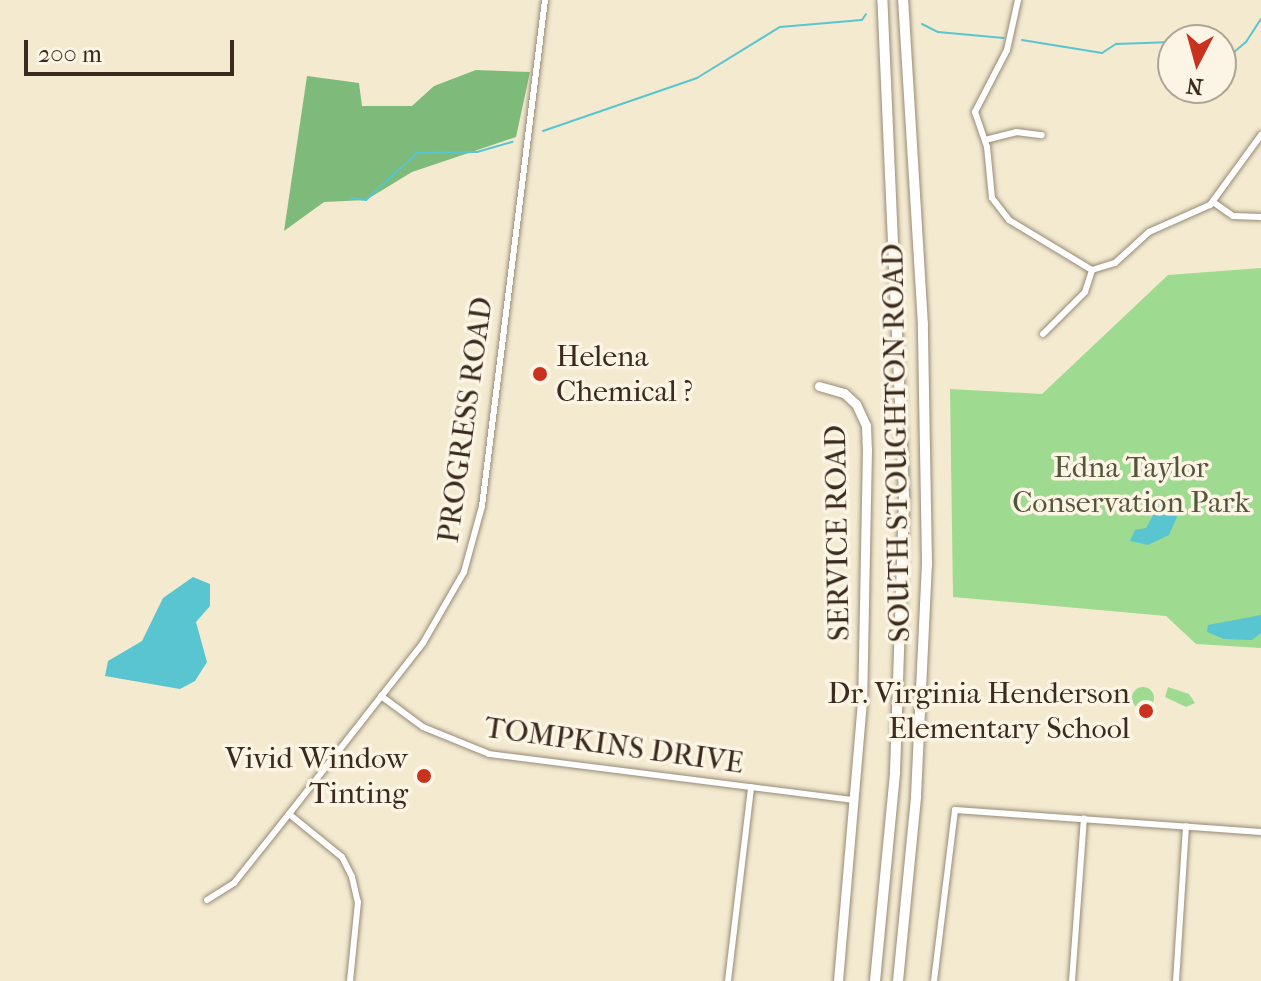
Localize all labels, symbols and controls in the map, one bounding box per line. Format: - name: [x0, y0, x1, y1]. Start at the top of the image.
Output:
- scale bar: [28, 24, 238, 74]
- north arrow: [1157, 24, 1237, 104]
- text: 200 m: [38, 40, 102, 68]
- text: N: [1185, 72, 1204, 100]
- street label: SOUTH STOUGHTON ROAD: [876, 243, 918, 643]
- street label: PROGRESS ROAD: [431, 295, 501, 545]
- place label: Helena Chemical ?: [556, 339, 693, 410]
- marker: Helena Chemical ?: [531, 365, 549, 383]
- street label: SERVICE ROAD: [818, 425, 858, 641]
- park label: Edna Taylor Conservation Park: [1012, 450, 1250, 520]
- place label: Dr. Virginia Henderson Elementary School: [827, 676, 1130, 746]
- marker: Dr. Virginia Henderson Elementary School: [1137, 702, 1155, 720]
- street label: TOMPKINS DRIVE: [482, 710, 746, 782]
- place label: Vivid Window Tinting: [225, 741, 408, 812]
- marker: Vivid Window Tinting: [415, 767, 433, 785]

